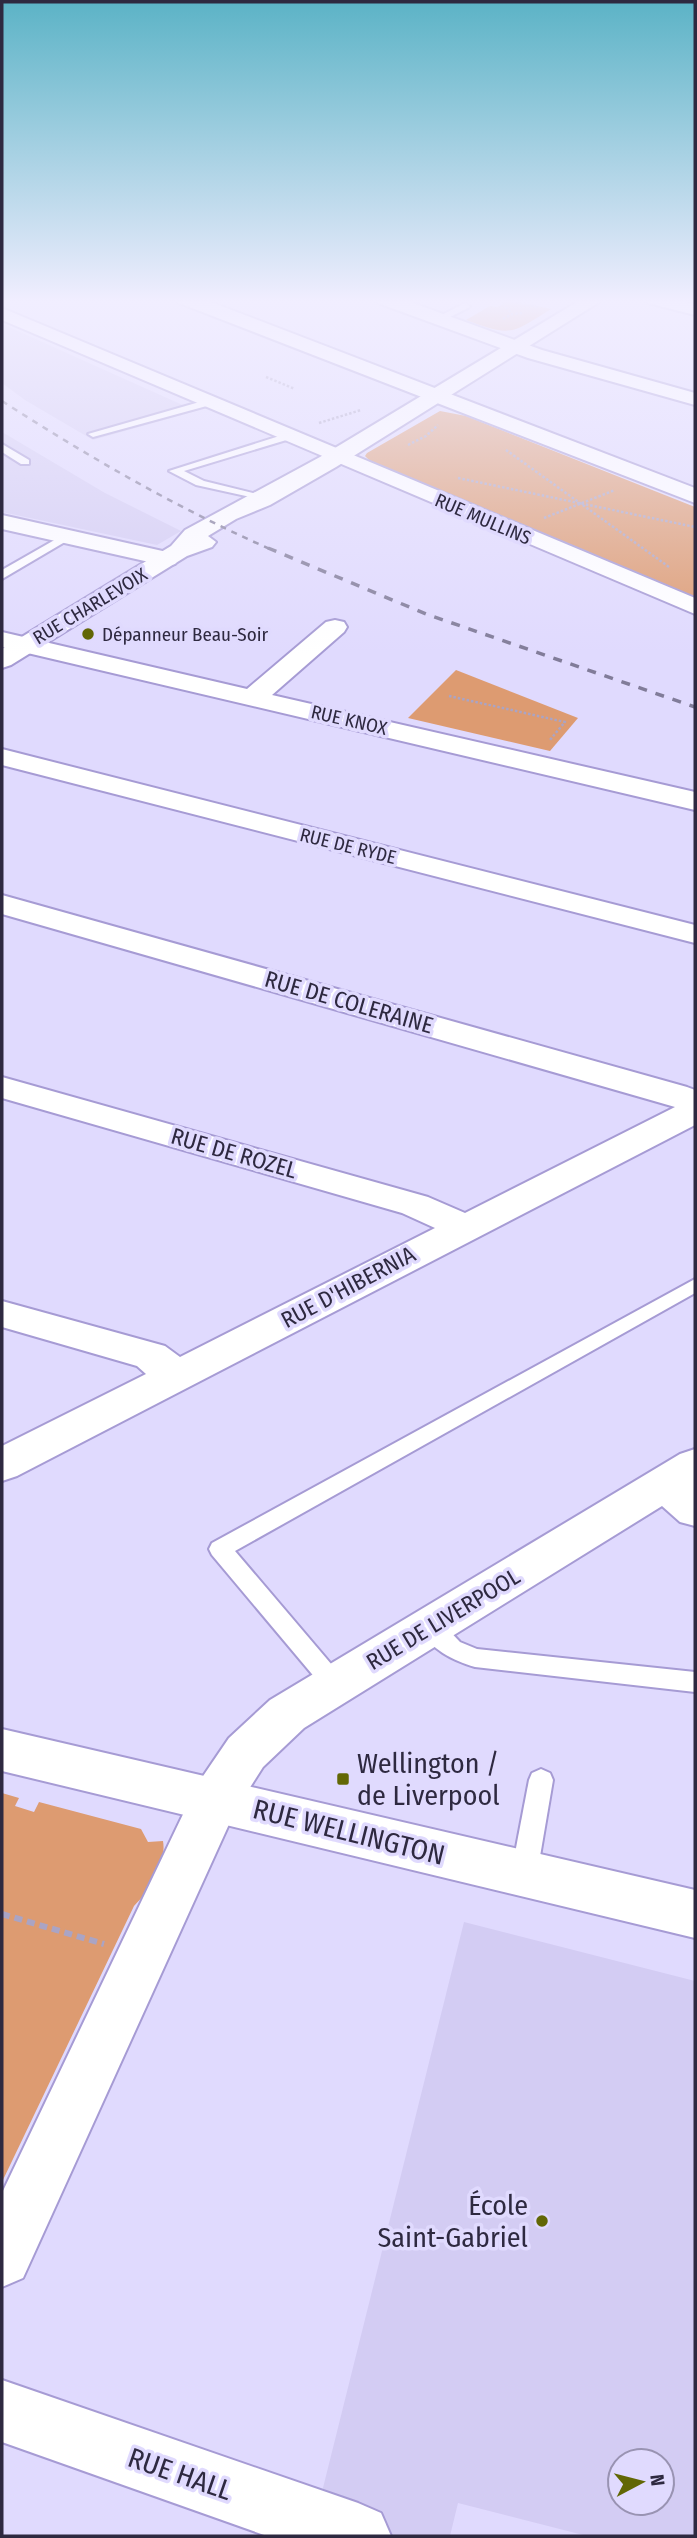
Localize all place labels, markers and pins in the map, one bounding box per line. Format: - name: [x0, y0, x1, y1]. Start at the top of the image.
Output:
- place label: Dépanneur Beau-Soir: [102, 623, 268, 646]
- marker: Dépanneur Beau-Soir: [80, 626, 96, 642]
- place label: Wellington / de Liverpool: [357, 1747, 500, 1812]
- marker: Wellington / de Liverpool: [335, 1771, 351, 1787]
- place label: École Saint-Gabriel: [377, 2189, 528, 2254]
- marker: École Saint-Gabriel: [534, 2213, 550, 2229]

